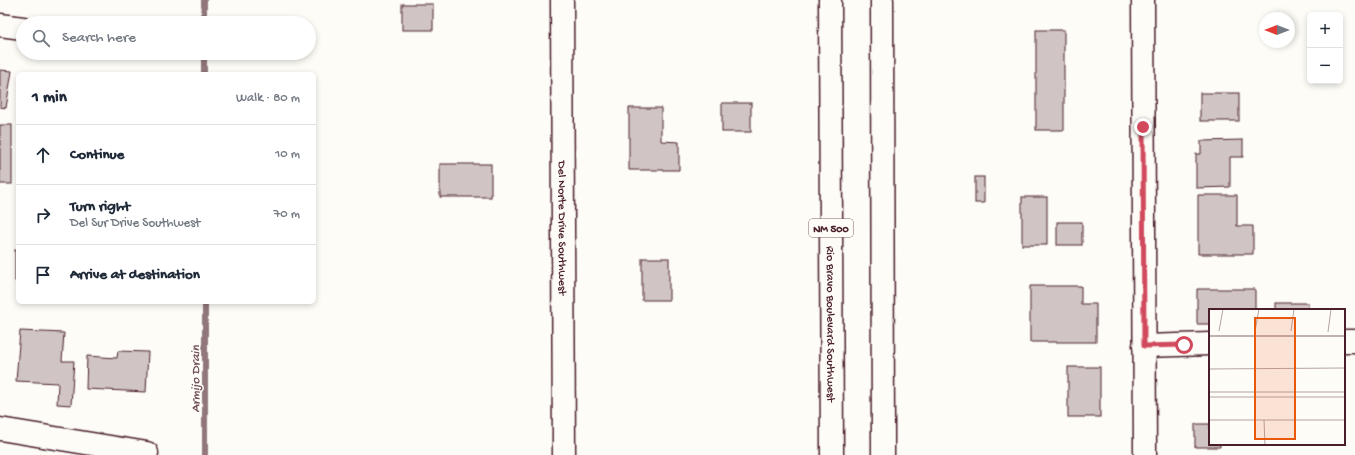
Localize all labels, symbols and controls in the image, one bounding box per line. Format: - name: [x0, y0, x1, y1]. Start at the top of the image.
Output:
- north arrow: [1259, 12, 1295, 48]
- map controls: [1307, 12, 1343, 84]
- button: +: [1307, 12, 1343, 48]
- search box: [16, 16, 316, 60]
- icon: search: [30, 27, 52, 49]
- text: Search here: [62, 29, 136, 47]
- button: −: [1307, 48, 1343, 84]
- text: 1 min: [32, 88, 67, 108]
- text: Walk · 80 m: [236, 91, 300, 106]
- route end: [1134, 118, 1152, 136]
- icon: ahead: [32, 144, 54, 166]
- text: Continue: [70, 146, 124, 164]
- text: 10 m: [275, 147, 300, 162]
- street label: Del Norte Drive Southwest: [554, 160, 568, 296]
- text: Turn right: [70, 198, 130, 216]
- icon: right: [32, 204, 54, 226]
- text: 70 m: [274, 207, 300, 222]
- text: Del Sur Drive Southwest: [70, 216, 200, 231]
- road number: NM 500: [809, 219, 853, 237]
- street label: Rio Bravo Boulevard Southwest: [822, 246, 837, 403]
- icon: arrive: [32, 264, 54, 286]
- text: Arrive at destination: [70, 266, 200, 284]
- inset map: [1209, 309, 1345, 445]
- route start: [1175, 336, 1193, 354]
- water label: Armijo Drain: [189, 345, 204, 413]

